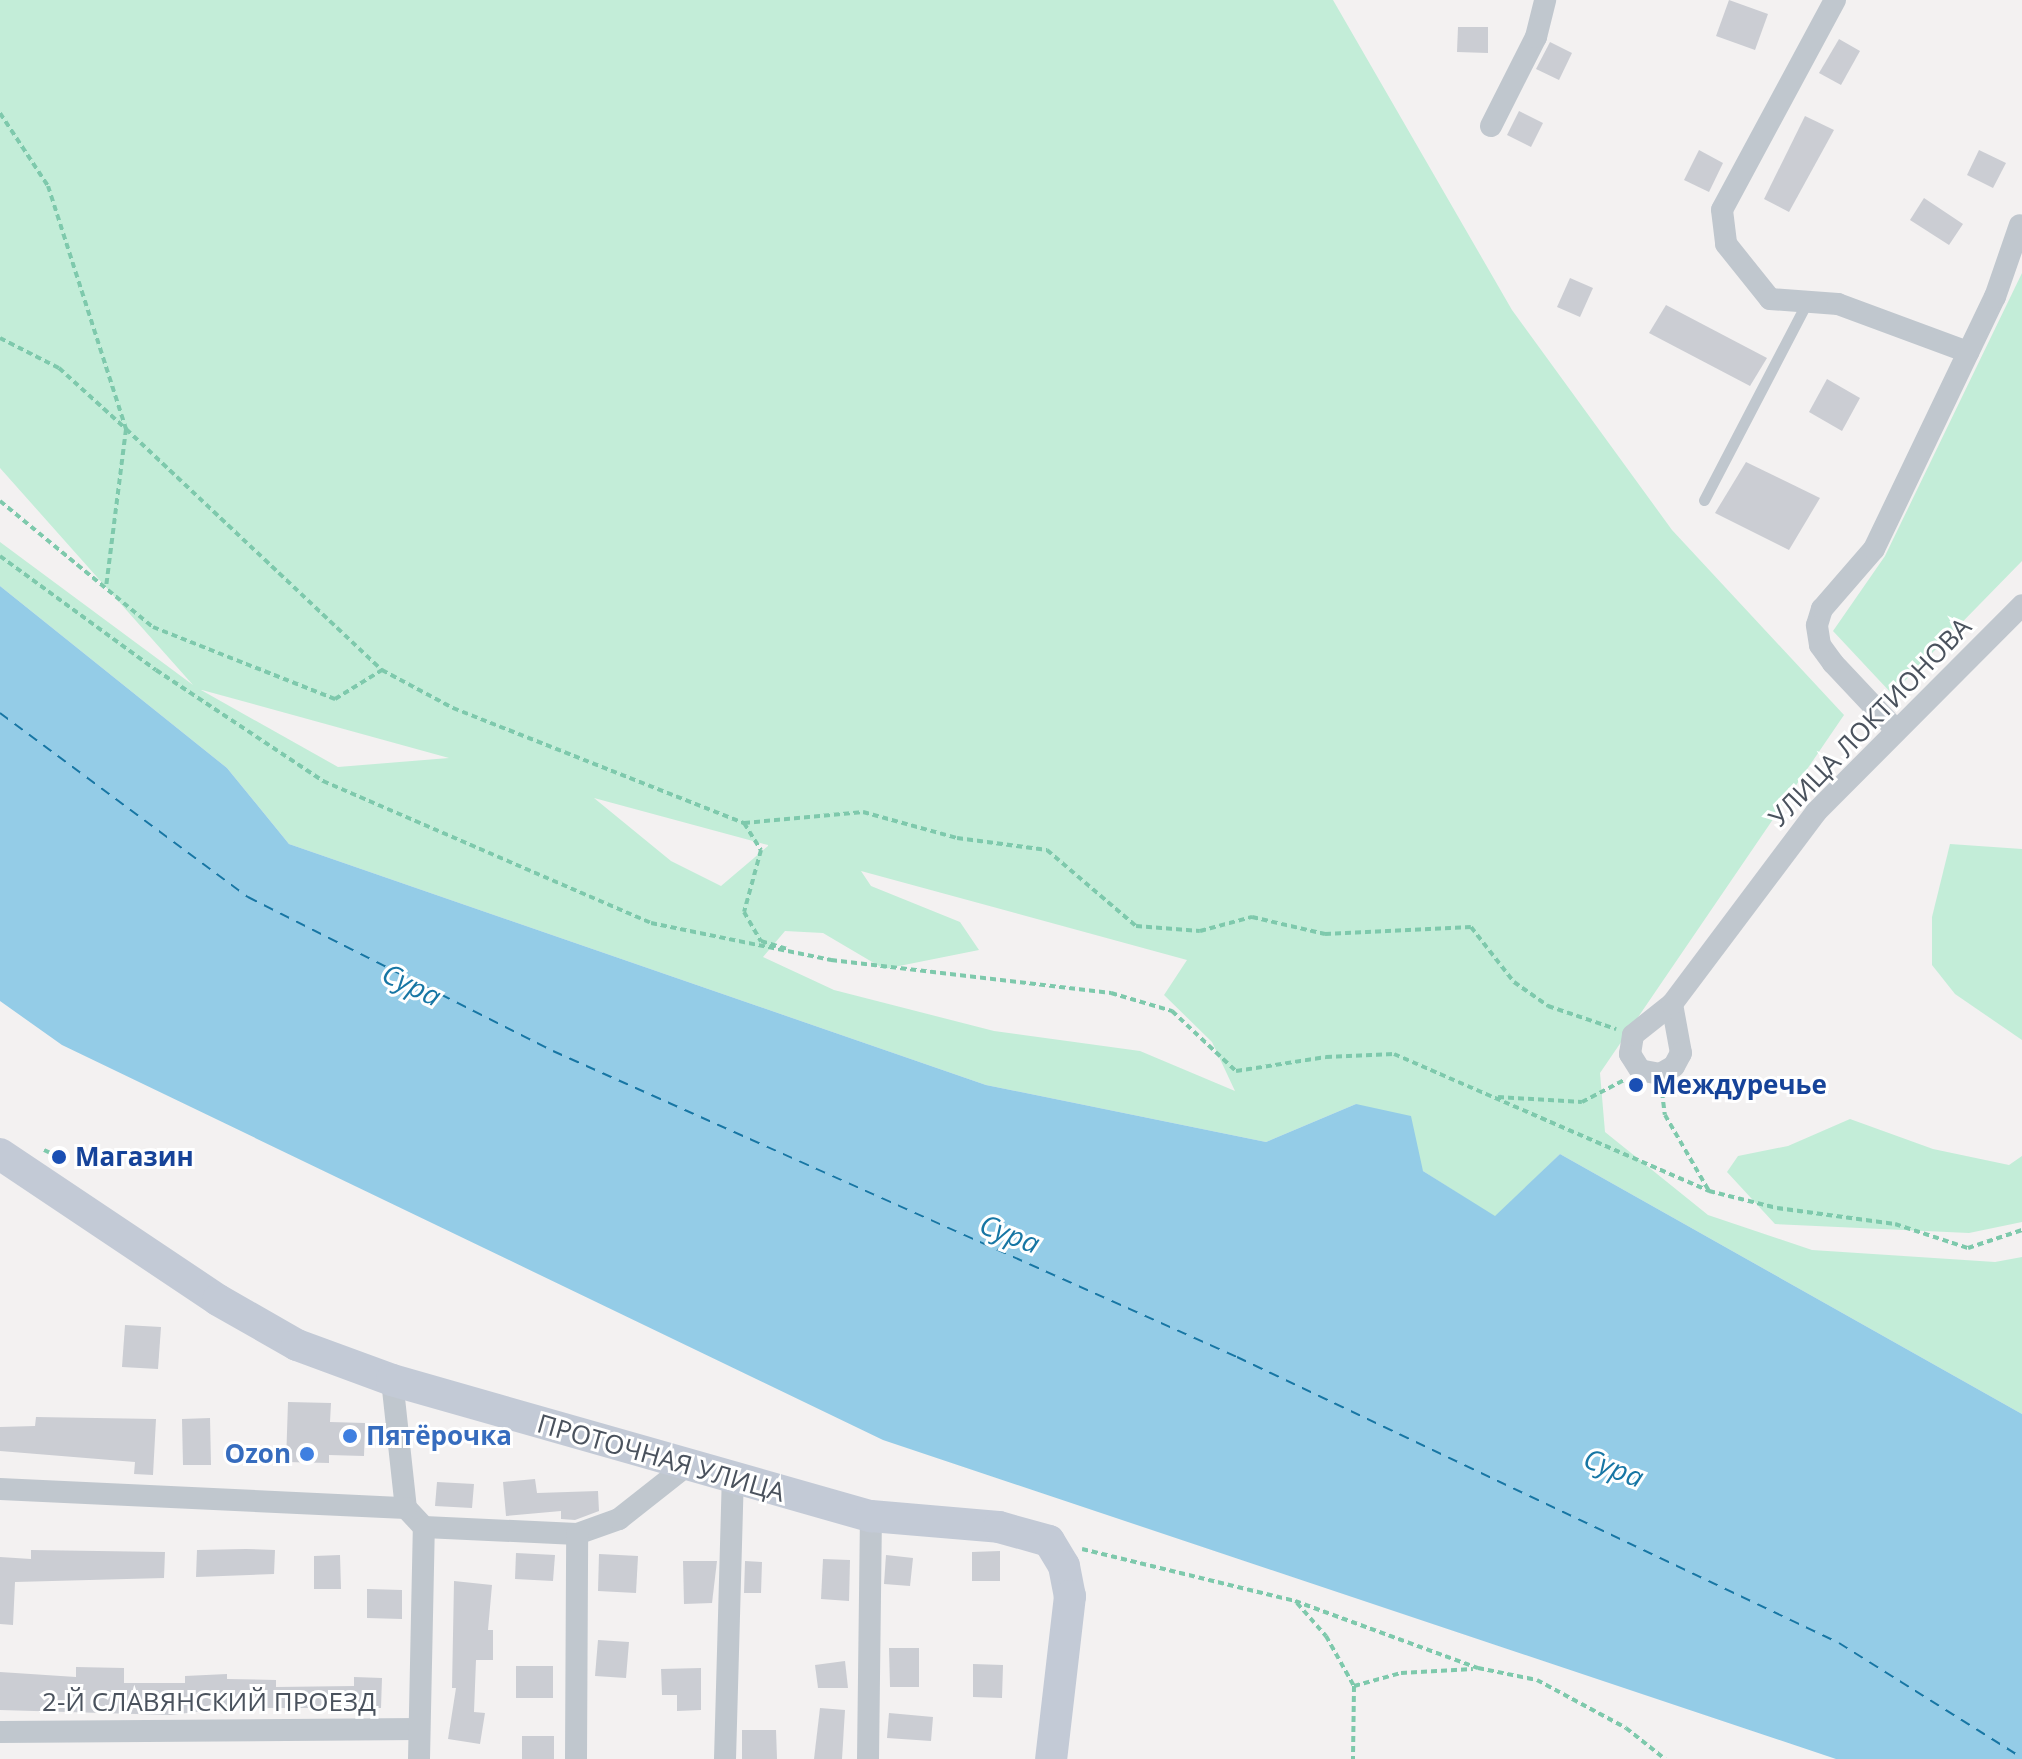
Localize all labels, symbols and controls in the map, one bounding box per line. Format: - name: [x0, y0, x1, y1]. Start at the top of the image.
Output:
- street label: УЛИЦА ЛОКТИОНОВА: [1762, 611, 1978, 833]
- water label: Сура: [377, 955, 447, 1013]
- place label: Междуречье: [1652, 1069, 1827, 1101]
- marker: Междуречье: [1627, 1076, 1645, 1094]
- place label: Магазин: [75, 1141, 194, 1173]
- marker: Магазин: [50, 1148, 68, 1166]
- water label: Сура: [975, 1206, 1045, 1260]
- street label: ПРОТОЧНАЯ УЛИЦА: [534, 1408, 788, 1508]
- place label: Пятёрочка: [366, 1420, 512, 1452]
- marker: Пятёрочка: [341, 1427, 359, 1445]
- place label: Ozon: [224, 1438, 291, 1470]
- water label: Сура: [1579, 1440, 1649, 1494]
- marker: Ozon: [298, 1445, 316, 1463]
- street label: 2-Й СЛАВЯНСКИЙ ПРОЕЗД: [42, 1686, 376, 1718]

